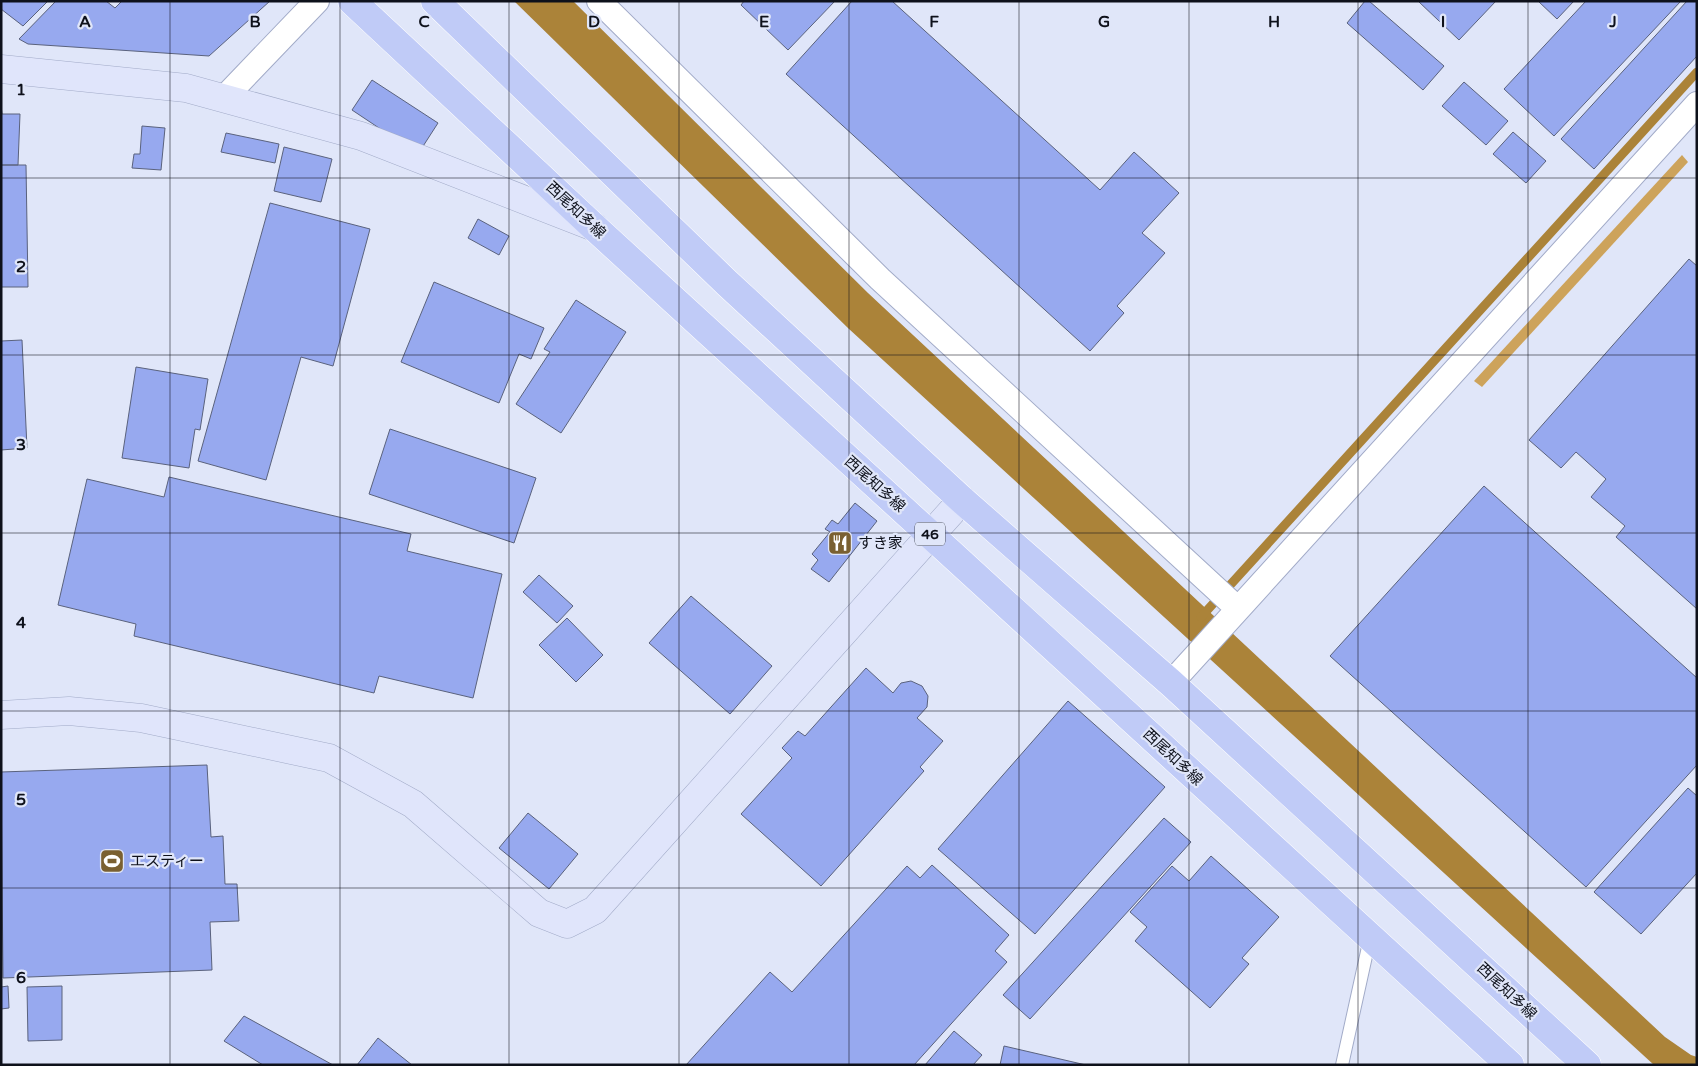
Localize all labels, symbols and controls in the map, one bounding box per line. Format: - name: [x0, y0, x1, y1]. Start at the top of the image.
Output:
- text: A: [79, 12, 91, 32]
- text: B: [249, 12, 261, 32]
- text: C: [418, 12, 430, 32]
- text: D: [588, 12, 600, 32]
- text: E: [759, 12, 769, 32]
- text: F: [929, 12, 939, 32]
- text: G: [1098, 12, 1110, 32]
- text: H: [1268, 12, 1280, 32]
- text: I: [1441, 12, 1445, 32]
- text: J: [1608, 12, 1617, 32]
- text: 1: [16, 80, 26, 100]
- street label: 西尾知多線: [542, 178, 610, 242]
- text: 2: [16, 257, 26, 277]
- text: 3: [16, 435, 26, 455]
- street label: 西尾知多線: [841, 452, 909, 516]
- road number: 46: [915, 522, 945, 546]
- restaurant icon: すき家: [827, 530, 853, 556]
- place label: すき家: [858, 534, 903, 552]
- text: 4: [16, 613, 26, 633]
- street label: 西尾知多線: [1139, 725, 1207, 789]
- text: 5: [16, 790, 26, 810]
- sports icon: エスティー: [99, 848, 125, 874]
- place label: エスティー: [130, 852, 204, 870]
- street label: 西尾知多線: [1473, 959, 1541, 1023]
- text: 6: [16, 968, 26, 988]

